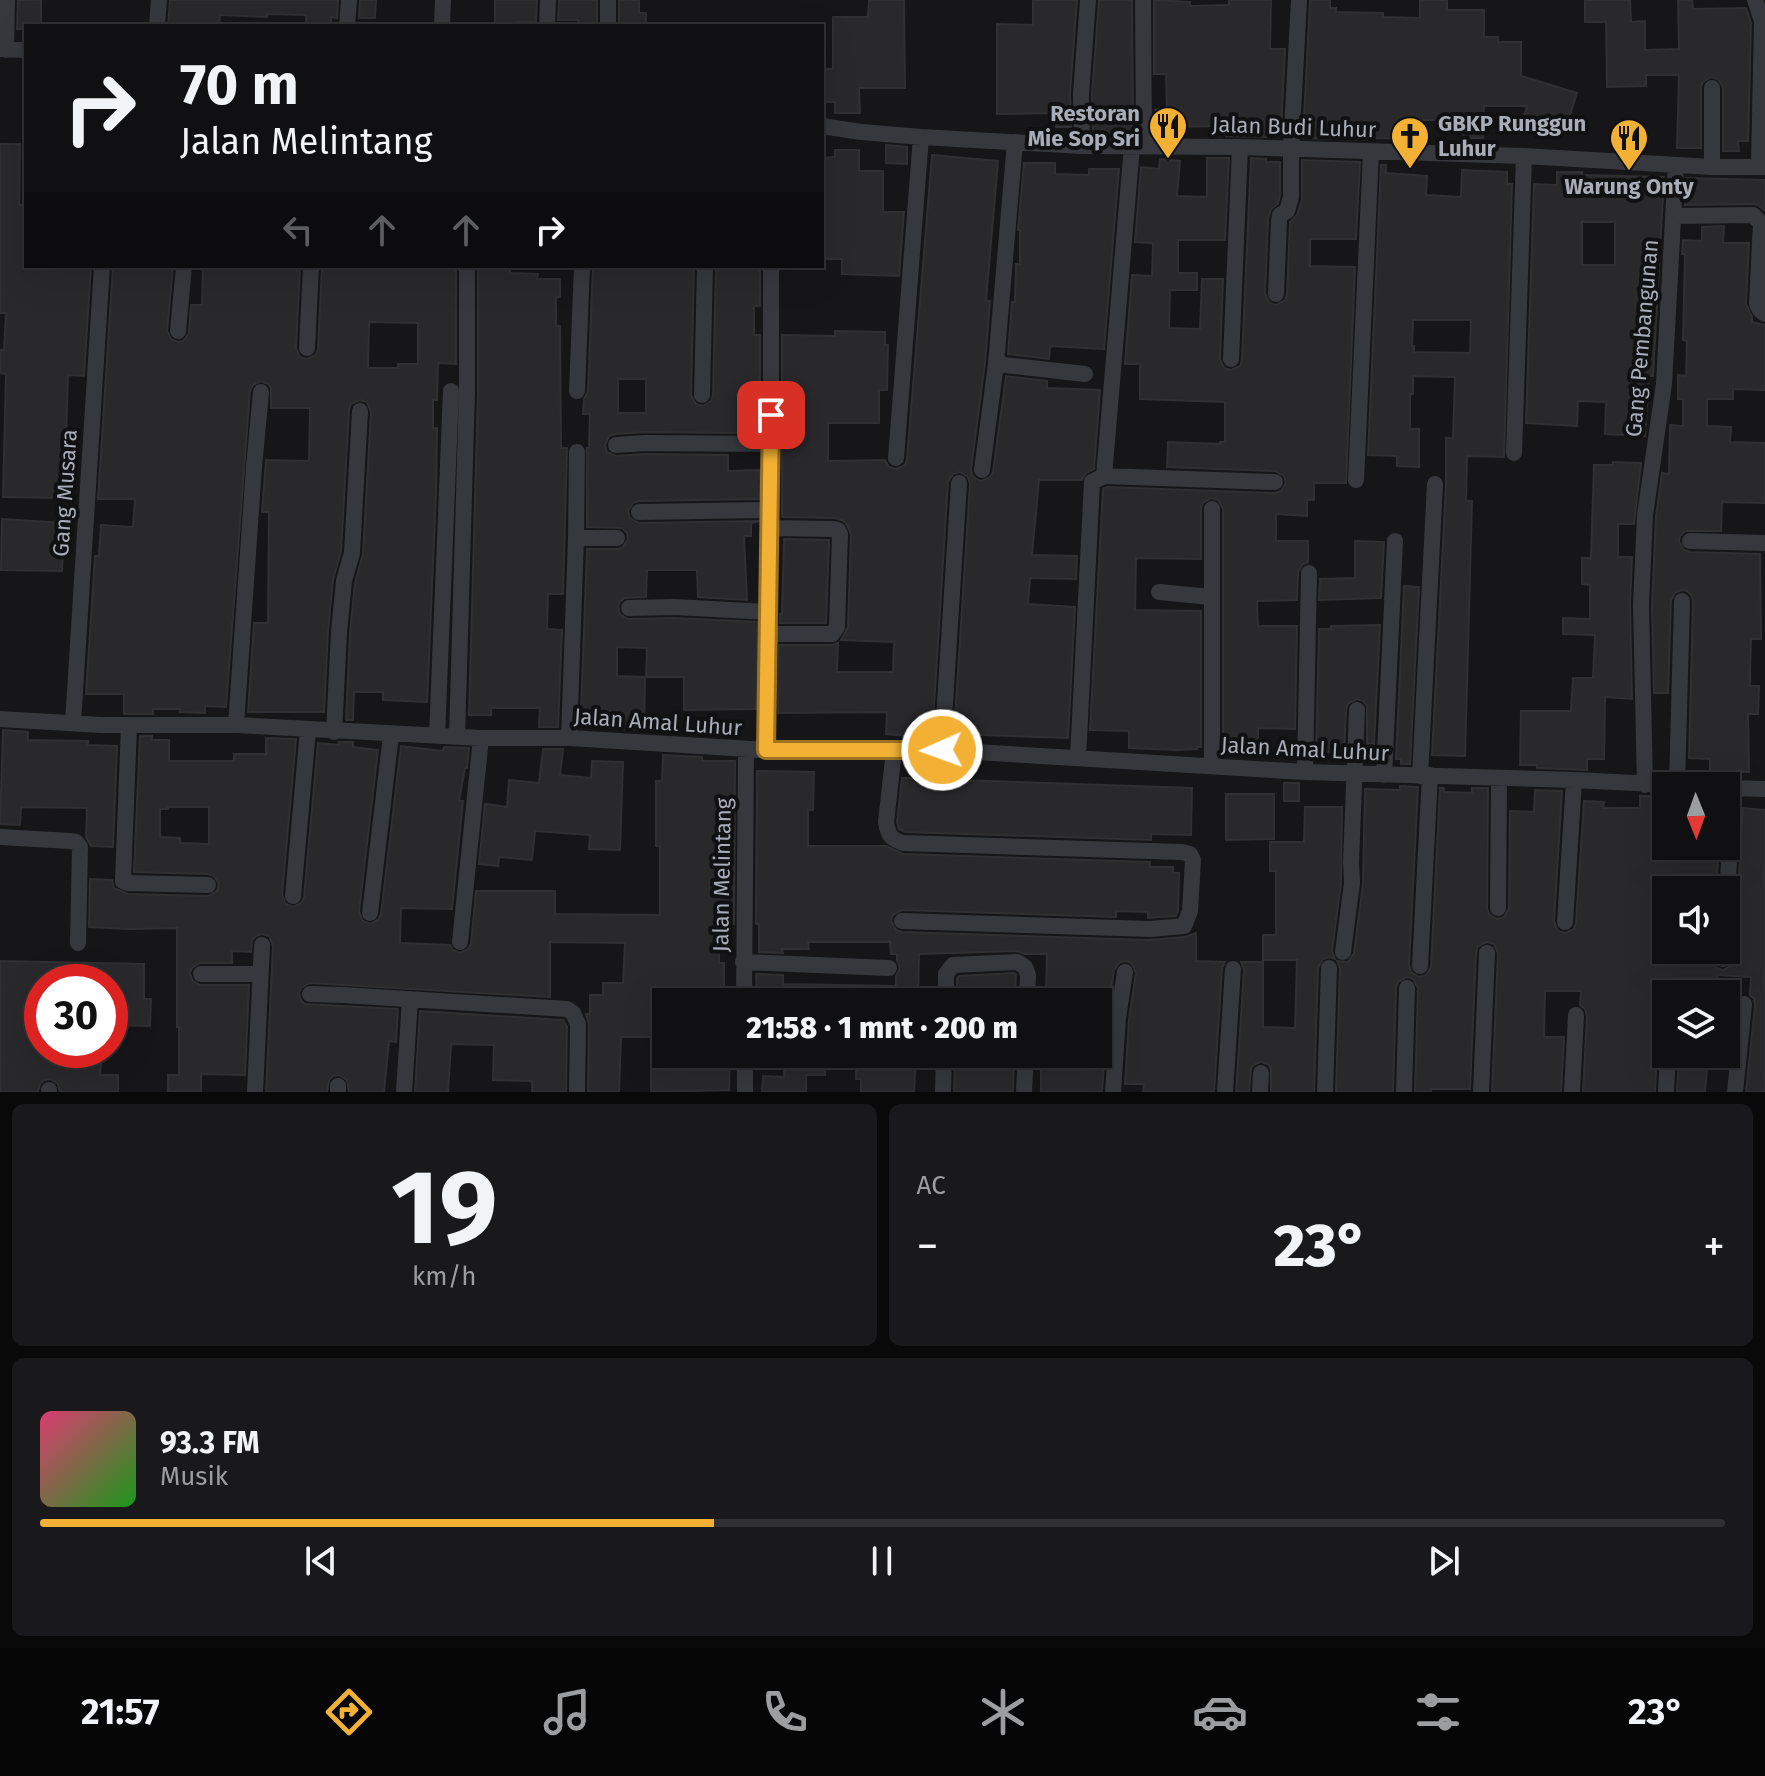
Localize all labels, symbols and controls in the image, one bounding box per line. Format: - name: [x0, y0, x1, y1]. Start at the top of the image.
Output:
- text: 70 m: [180, 52, 299, 119]
- icon: right: [48, 56, 152, 160]
- place label: Restoran Mie Sop Sri: [1028, 100, 1140, 152]
- restaurant icon: Restoran Mie Sop Sri: [1147, 105, 1189, 160]
- place label: GBKP Runggun Luhur: [1438, 110, 1586, 162]
- street label: Jalan Budi Luhur: [1211, 111, 1377, 143]
- church icon: GBKP Runggun Luhur: [1389, 115, 1431, 170]
- restaurant icon: Warung Onty: [1608, 117, 1650, 172]
- text: Jalan Melintang: [180, 120, 432, 164]
- place label: Warung Onty: [1564, 173, 1694, 200]
- icon: left: [276, 208, 320, 252]
- icon: ahead: [360, 208, 404, 252]
- icon: ahead: [444, 208, 488, 252]
- icon: right: [528, 208, 572, 252]
- street label: Gang Pembangunan: [1620, 238, 1664, 438]
- pin: [737, 381, 805, 449]
- icon: arrive: [749, 393, 793, 437]
- street label: Gang Musara: [47, 428, 83, 558]
- street label: Jalan Amal Luhur: [573, 703, 744, 741]
- position arrow: [900, 708, 984, 792]
- street label: Jalan Amal Luhur: [1220, 731, 1390, 767]
- north arrow: [1652, 772, 1740, 860]
- map controls: [1652, 772, 1740, 1068]
- street label: Jalan Melintang: [707, 797, 737, 952]
- button: sound: [1652, 876, 1740, 964]
- speed limit sign: 30: [24, 964, 128, 1068]
- button: layers: [1652, 980, 1740, 1068]
- text: 21:58 · 1 mnt · 200 m: [746, 1010, 1018, 1046]
- text: 19: [391, 1146, 498, 1271]
- text: AC: [917, 1170, 946, 1201]
- text: 23°: [1274, 1210, 1368, 1282]
- text: −: [917, 1220, 939, 1273]
- text: +: [1703, 1220, 1725, 1273]
- text: km/h: [412, 1261, 476, 1292]
- text: 93.3 FM: [160, 1425, 260, 1461]
- text: Musik: [160, 1461, 228, 1492]
- icon: previous: [299, 1539, 343, 1583]
- icon: pause: [860, 1539, 904, 1583]
- icon: next: [1422, 1539, 1466, 1583]
- icon: directions: [321, 1684, 377, 1740]
- icon: music: [539, 1684, 595, 1740]
- icon: phone: [757, 1684, 813, 1740]
- icon: climate: [975, 1684, 1031, 1740]
- icon: car: [1192, 1684, 1248, 1740]
- icon: filters: [1410, 1684, 1466, 1740]
- text: 21:57: [81, 1690, 159, 1734]
- text: 23°: [1628, 1690, 1684, 1734]

